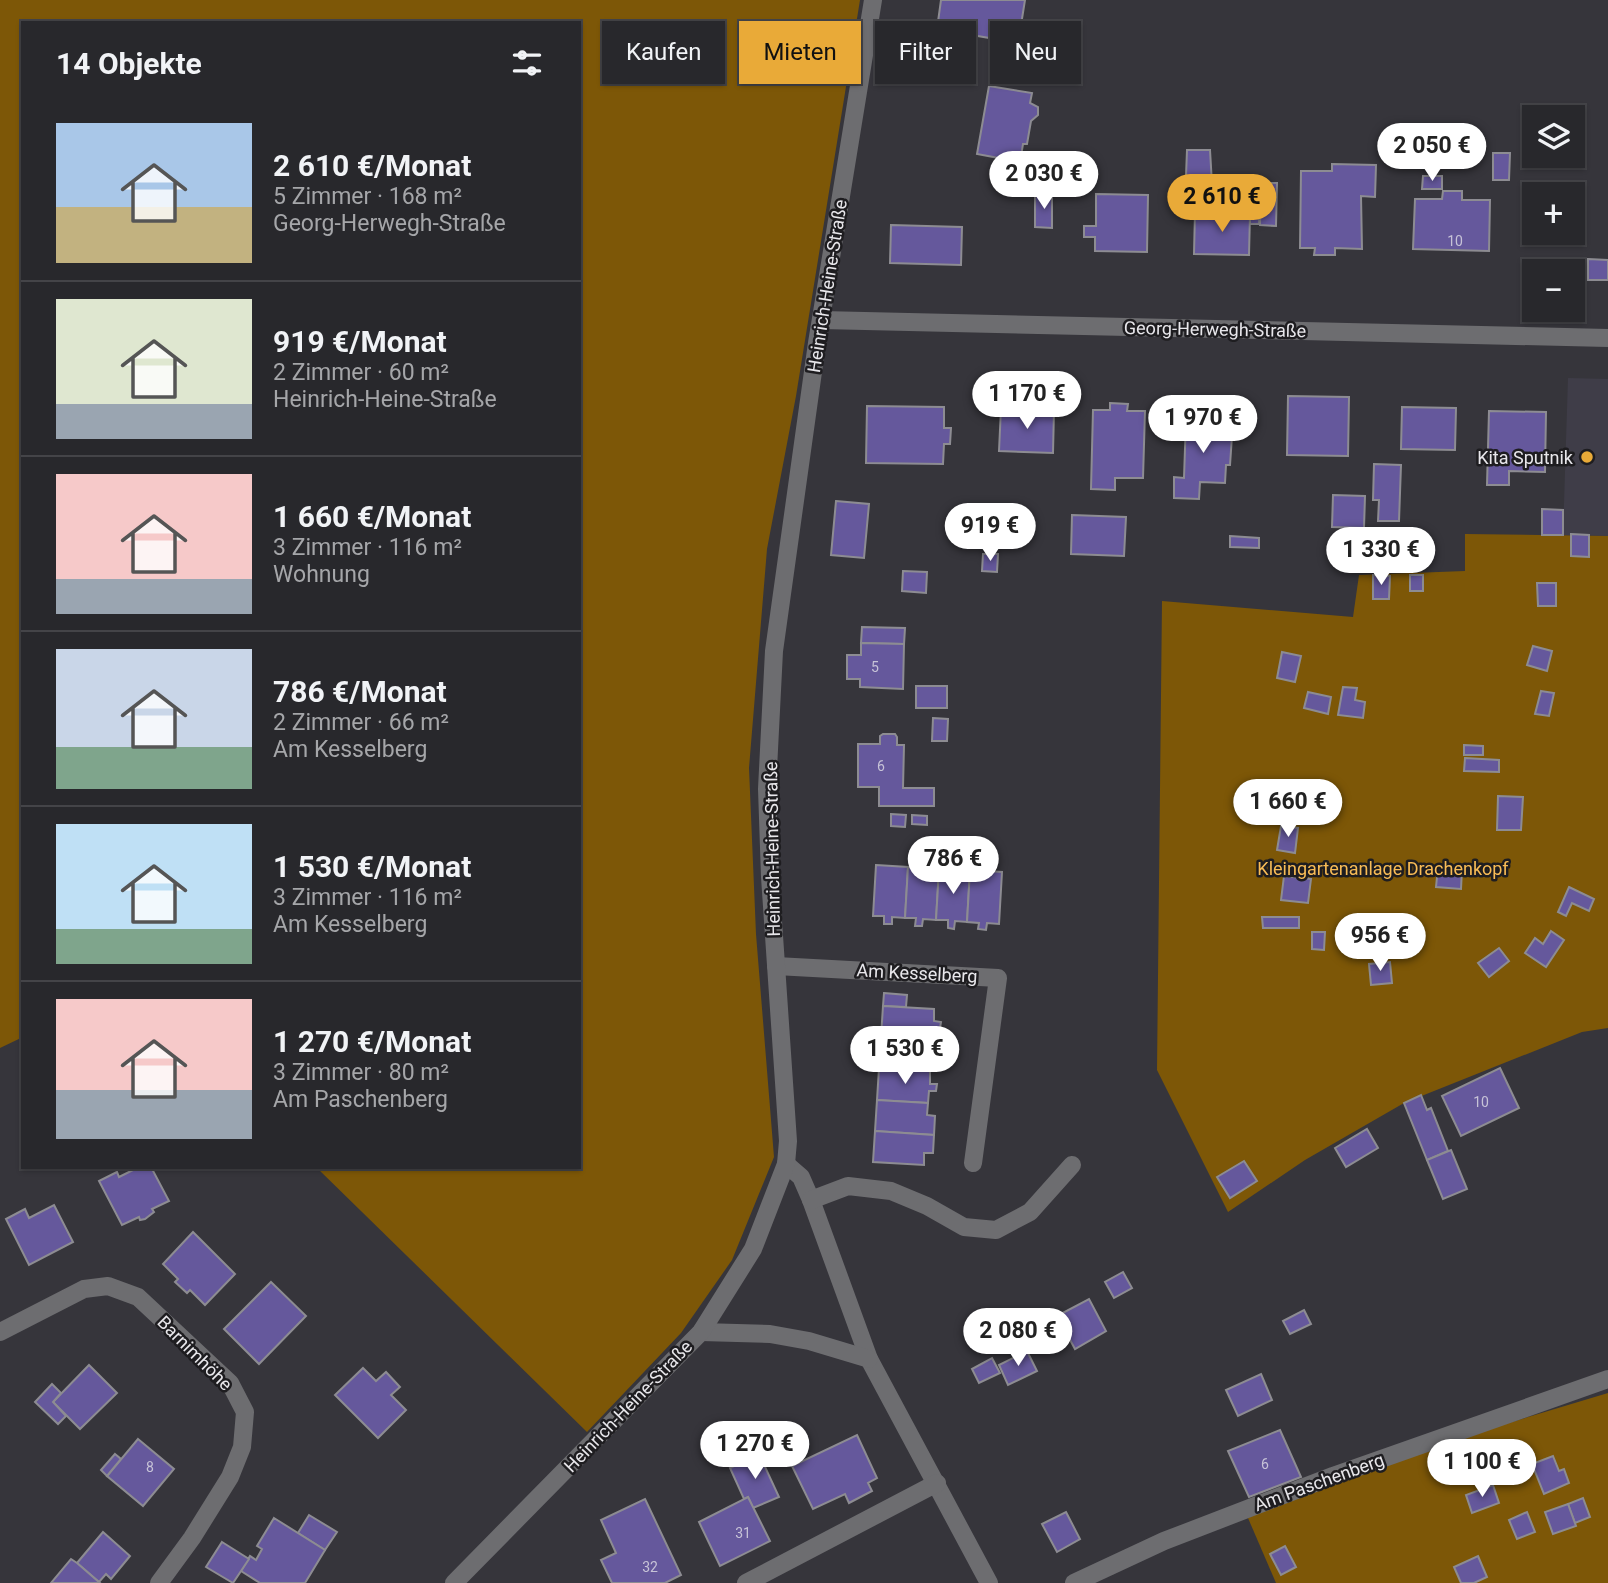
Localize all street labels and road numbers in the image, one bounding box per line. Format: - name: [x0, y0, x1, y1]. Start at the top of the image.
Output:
- street label: Heinrich-Heine-Straße: [803, 198, 851, 374]
- street label: Georg-Herwegh-Straße: [1124, 317, 1306, 341]
- street label: Heinrich-Heine-Straße: [760, 761, 784, 937]
- street label: Am Kesselberg: [856, 959, 978, 987]
- street label: Barnimhöhe: [153, 1311, 237, 1395]
- street label: Heinrich-Heine-Straße: [560, 1336, 696, 1476]
- street label: Am Paschenberg: [1251, 1449, 1387, 1515]

